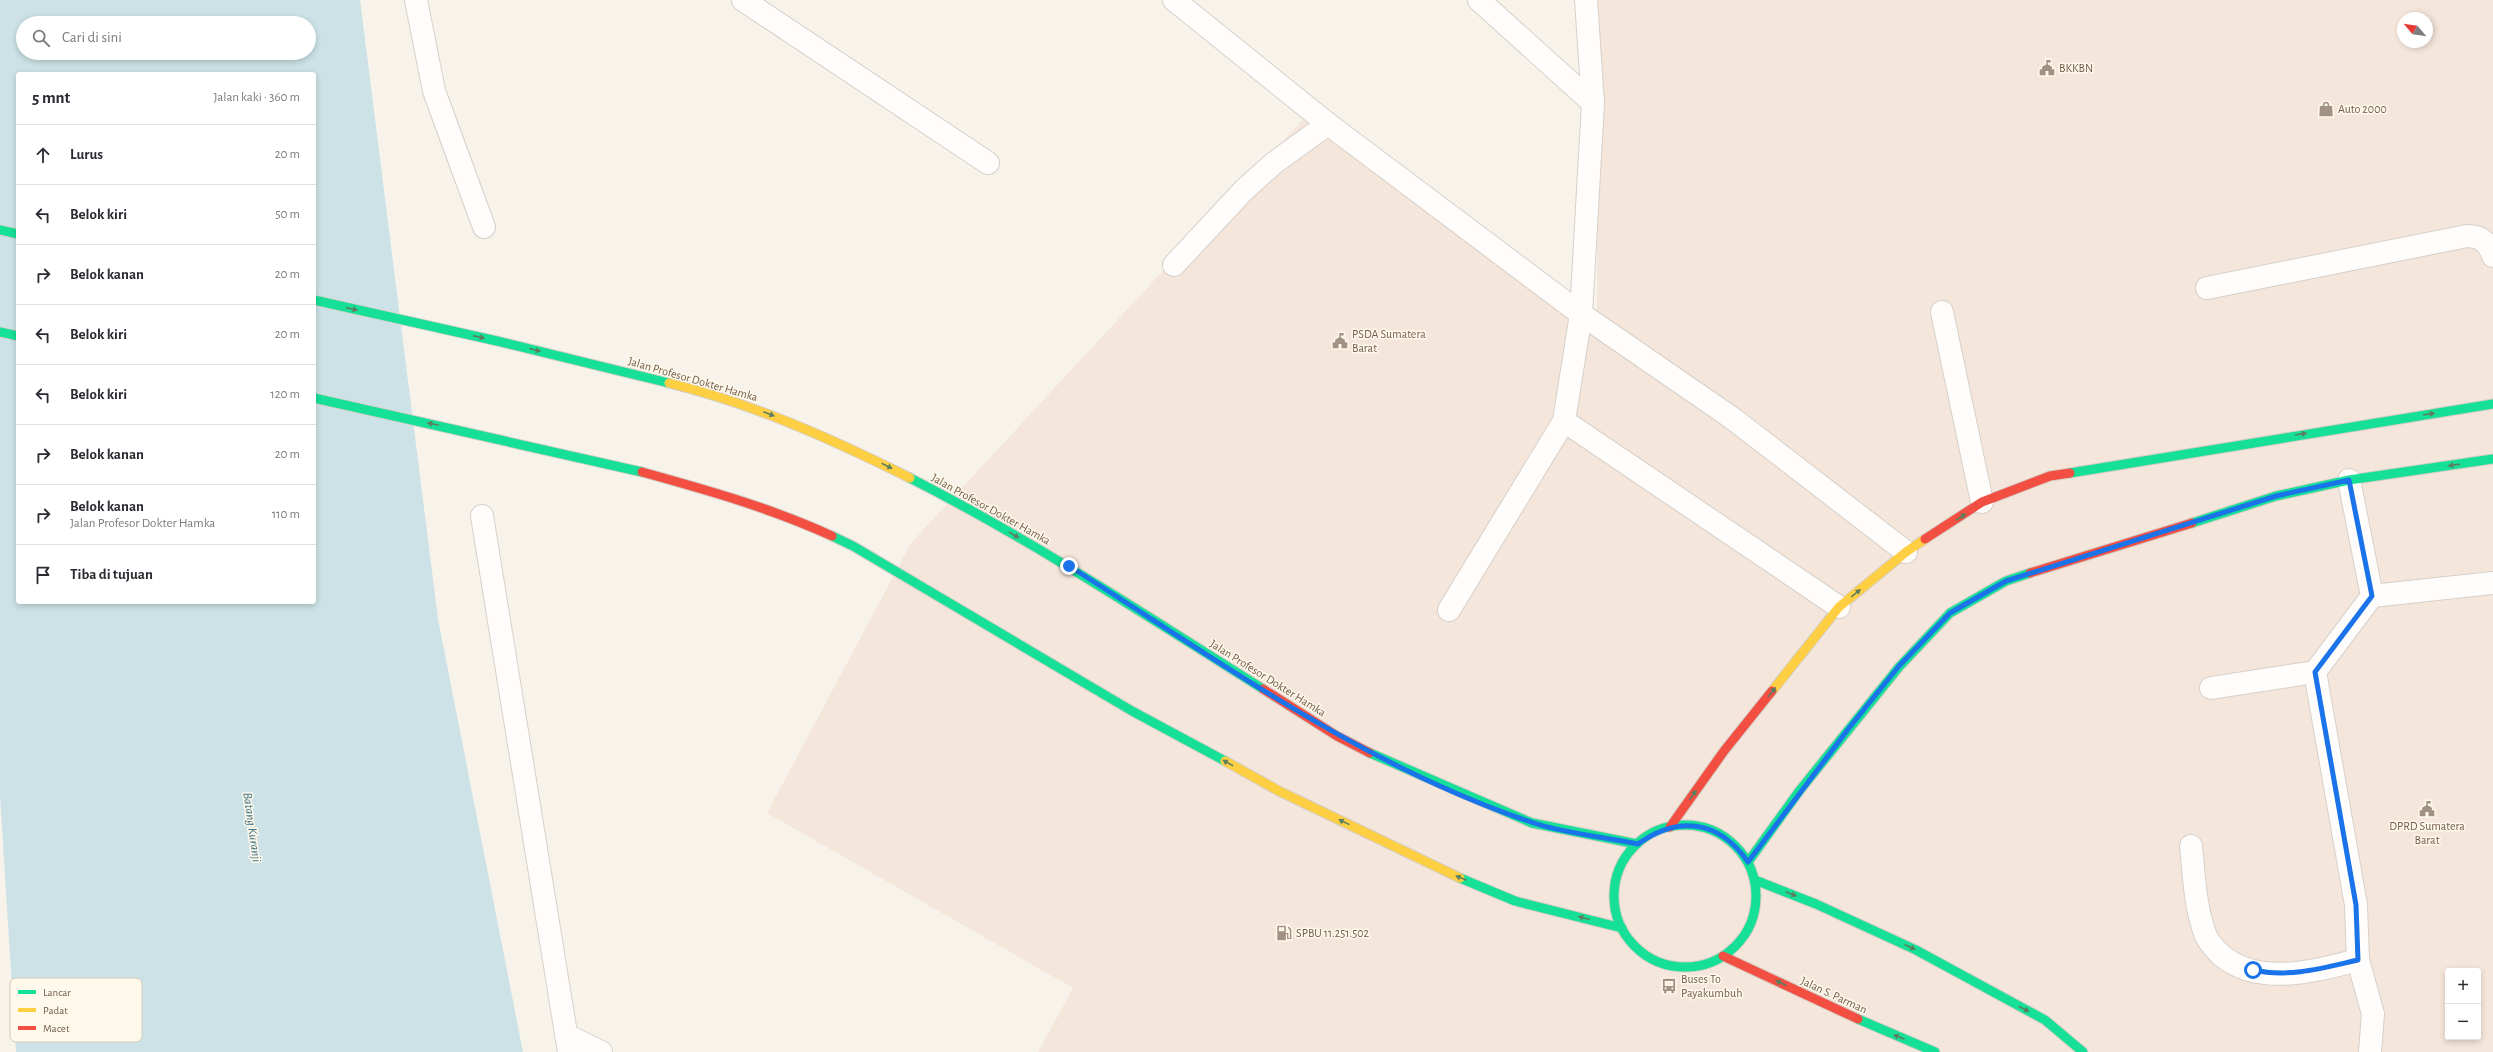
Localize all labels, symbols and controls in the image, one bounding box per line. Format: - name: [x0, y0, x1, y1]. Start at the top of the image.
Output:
- north arrow: [2397, 12, 2433, 48]
- search box: [16, 16, 316, 60]
- icon: search: [30, 27, 52, 49]
- text: Cari di sini: [62, 30, 122, 45]
- public building icon: BKKBN: [2038, 59, 2056, 77]
- place label: BKKBN: [2059, 62, 2093, 74]
- text: 5 mnt: [32, 89, 70, 106]
- text: Jalan kaki · 360 m: [213, 91, 300, 104]
- shop icon: Auto 2000: [2317, 100, 2335, 118]
- place label: Auto 2000: [2338, 103, 2387, 115]
- icon: ahead: [32, 144, 54, 166]
- text: Lurus: [70, 147, 103, 162]
- text: 20 m: [275, 148, 300, 161]
- icon: left: [32, 204, 54, 226]
- text: Belok kiri: [70, 207, 127, 222]
- text: 50 m: [275, 208, 300, 221]
- icon: right: [32, 264, 54, 286]
- text: Belok kanan: [70, 267, 144, 282]
- text: 20 m: [275, 268, 300, 281]
- one-way arrow: [346, 306, 358, 312]
- icon: left: [32, 324, 54, 346]
- text: Belok kiri: [70, 327, 127, 342]
- text: 20 m: [275, 328, 300, 341]
- place label: PSDA Sumatera Barat: [1352, 328, 1426, 354]
- public building icon: PSDA Sumatera Barat: [1331, 332, 1349, 350]
- one-way arrow: [473, 334, 485, 340]
- one-way arrow: [530, 347, 542, 353]
- street label: Jalan Profesor Dokter Hamka: [627, 355, 760, 403]
- icon: left: [32, 384, 54, 406]
- text: Belok kiri: [70, 387, 127, 402]
- text: 120 m: [270, 388, 300, 401]
- one-way arrow: [2423, 411, 2435, 417]
- one-way arrow: [763, 412, 775, 418]
- one-way arrow: [427, 420, 439, 426]
- one-way arrow: [2295, 431, 2307, 437]
- icon: right: [32, 444, 54, 466]
- text: Belok kanan: [70, 447, 144, 462]
- text: 20 m: [275, 448, 300, 461]
- one-way arrow: [2448, 462, 2460, 468]
- one-way arrow: [882, 463, 893, 470]
- street label: Jalan Profesor Dokter Hamka: [929, 471, 1053, 547]
- text: Belok kanan: [70, 499, 144, 514]
- icon: right: [32, 504, 54, 526]
- text: 110 m: [272, 508, 300, 521]
- one-way arrow: [1955, 513, 1966, 520]
- text: Jalan Profesor Dokter Hamka: [70, 517, 215, 530]
- one-way arrow: [1008, 531, 1020, 538]
- route end: [1060, 557, 1078, 575]
- icon: arrive: [32, 564, 54, 586]
- text: Tiba di tujuan: [70, 567, 153, 582]
- one-way arrow: [1850, 589, 1861, 598]
- street label: Jalan Profesor Dokter Hamka: [1208, 637, 1328, 719]
- one-way arrow: [1767, 686, 1776, 697]
- one-way arrow: [1222, 760, 1234, 767]
- one-way arrow: [1689, 790, 1697, 800]
- water label: Batang Kuranji: [240, 791, 263, 863]
- public building icon: DPRD Sumatera Barat: [2418, 800, 2436, 818]
- one-way arrow: [1338, 819, 1349, 826]
- place label: DPRD Sumatera Barat: [2389, 820, 2465, 846]
- one-way arrow: [1456, 875, 1467, 881]
- one-way arrow: [1785, 892, 1797, 898]
- one-way arrow: [1578, 915, 1590, 921]
- fuel station icon: SPBU 11.251.502: [1275, 924, 1293, 942]
- place label: SPBU 11.251.502: [1296, 927, 1370, 939]
- one-way arrow: [1904, 944, 1915, 950]
- route start: [2244, 961, 2262, 979]
- map controls: [2445, 968, 2481, 1040]
- button: +: [2445, 968, 2481, 1004]
- place label: Buses To Payakumbuh: [1681, 973, 1742, 1000]
- street label: Jalan S. Parman: [1799, 974, 1869, 1016]
- bus stop icon: Buses To Payakumbuh: [1660, 977, 1678, 995]
- legend: [10, 978, 142, 1042]
- one-way arrow: [1775, 980, 1786, 986]
- text: Lancar: [43, 987, 71, 998]
- button: −: [2445, 1004, 2481, 1040]
- text: Padat: [43, 1005, 68, 1016]
- one-way arrow: [2018, 1005, 2030, 1012]
- text: Macet: [43, 1023, 70, 1034]
- one-way arrow: [1894, 1034, 1905, 1040]

